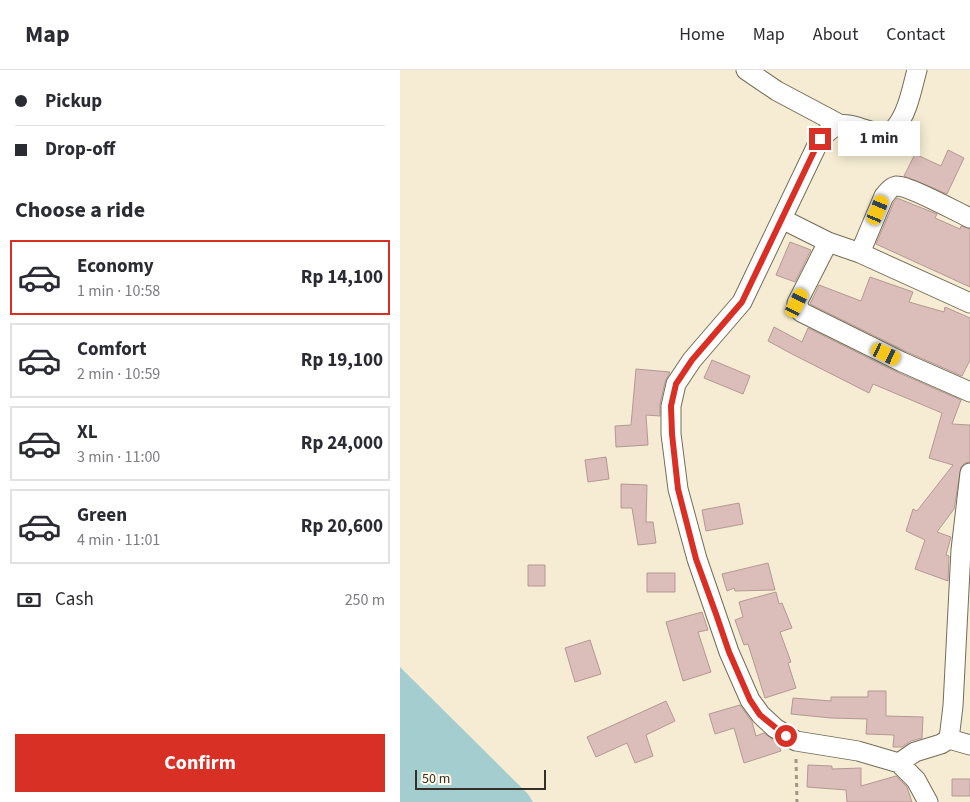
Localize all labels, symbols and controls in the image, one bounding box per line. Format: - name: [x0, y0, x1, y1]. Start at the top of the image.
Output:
- text: Map: [25, 17, 70, 52]
- text: Home: [679, 22, 725, 47]
- text: Map: [753, 22, 785, 47]
- text: About: [813, 22, 858, 47]
- text: Contact: [886, 22, 945, 47]
- text: Pickup: [45, 88, 102, 115]
- callout: 1 min: [838, 122, 920, 156]
- text: 1 min: [860, 127, 898, 149]
- route end: [809, 128, 831, 150]
- text: Drop-off: [45, 136, 115, 163]
- car: [865, 193, 890, 227]
- text: Choose a ride: [15, 194, 145, 226]
- text: Economy: [77, 253, 154, 280]
- icon: car: [17, 255, 62, 300]
- text: Rp 14,100: [301, 264, 383, 291]
- text: 1 min · 10:58: [77, 280, 160, 302]
- car: [783, 286, 810, 320]
- text: Comfort: [77, 336, 147, 363]
- icon: car: [17, 338, 62, 383]
- car: [869, 341, 902, 367]
- text: Rp 19,100: [301, 347, 383, 374]
- text: 2 min · 10:59: [77, 363, 160, 385]
- text: XL: [77, 419, 98, 446]
- icon: car: [17, 421, 62, 466]
- text: Rp 24,000: [301, 430, 383, 457]
- text: 3 min · 11:00: [77, 446, 160, 468]
- text: Green: [77, 502, 127, 529]
- icon: car: [17, 504, 62, 549]
- text: Rp 20,600: [301, 513, 383, 540]
- text: 4 min · 11:01: [77, 529, 160, 551]
- icon: cash: [15, 586, 43, 614]
- text: Cash: [55, 586, 94, 613]
- text: 250 m: [345, 589, 385, 611]
- route start: [775, 725, 797, 747]
- button: Confirm: [15, 734, 385, 792]
- scale bar: [415, 767, 546, 790]
- text: 50 m: [422, 769, 450, 789]

